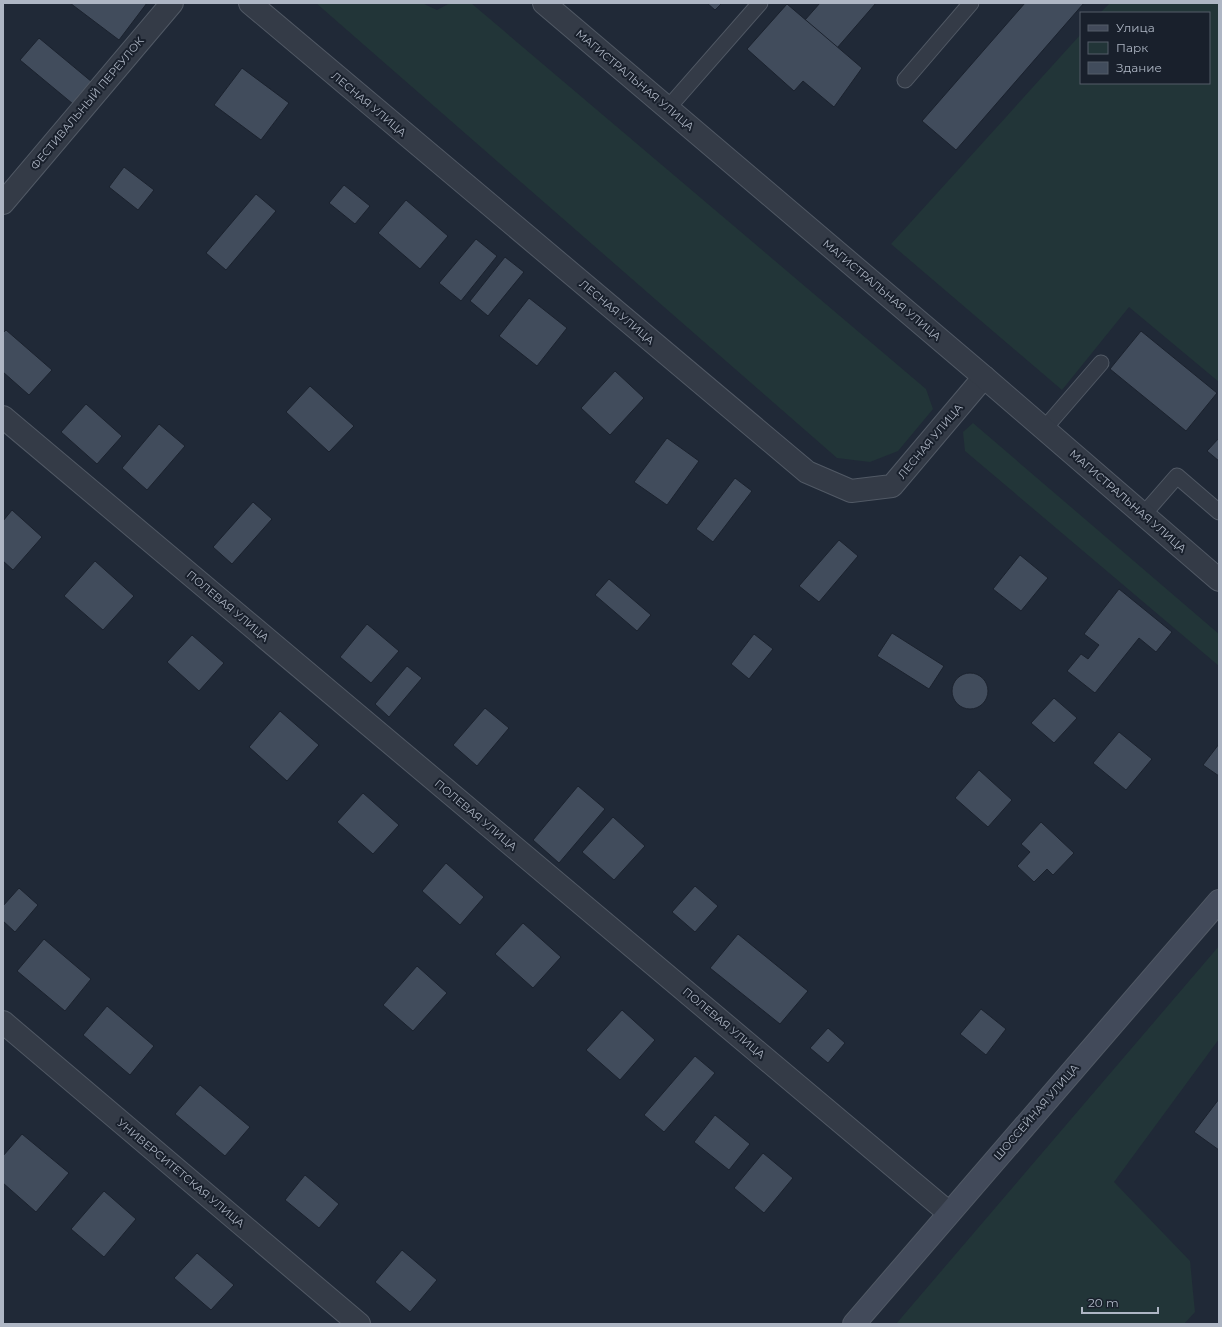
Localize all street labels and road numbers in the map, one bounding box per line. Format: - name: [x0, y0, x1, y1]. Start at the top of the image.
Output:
- street label: МАГИСТРАЛЬНАЯ УЛИЦА: [573, 26, 698, 134]
- street label: ФЕСТИВАЛЬНЫЙ ПЕРЕУЛОК: [27, 33, 147, 172]
- street label: ЛЕСНАЯ УЛИЦА: [329, 69, 410, 140]
- street label: МАГИСТРАЛЬНАЯ УЛИЦА: [820, 236, 945, 344]
- street label: ЛЕСНАЯ УЛИЦА: [577, 277, 658, 348]
- street label: ЛЕСНАЯ УЛИЦА: [895, 400, 966, 481]
- street label: МАГИСТРАЛЬНАЯ УЛИЦА: [1067, 446, 1190, 556]
- street label: ПОЛЕВАЯ УЛИЦА: [184, 567, 273, 645]
- street label: ПОЛЕВАЯ УЛИЦА: [432, 776, 521, 854]
- street label: ПОЛЕВАЯ УЛИЦА: [680, 984, 769, 1062]
- street label: ШОССЕЙНАЯ УЛИЦА: [990, 1060, 1082, 1163]
- street label: УНИВЕРСИТЕТСКАЯ УЛИЦА: [114, 1116, 248, 1231]

